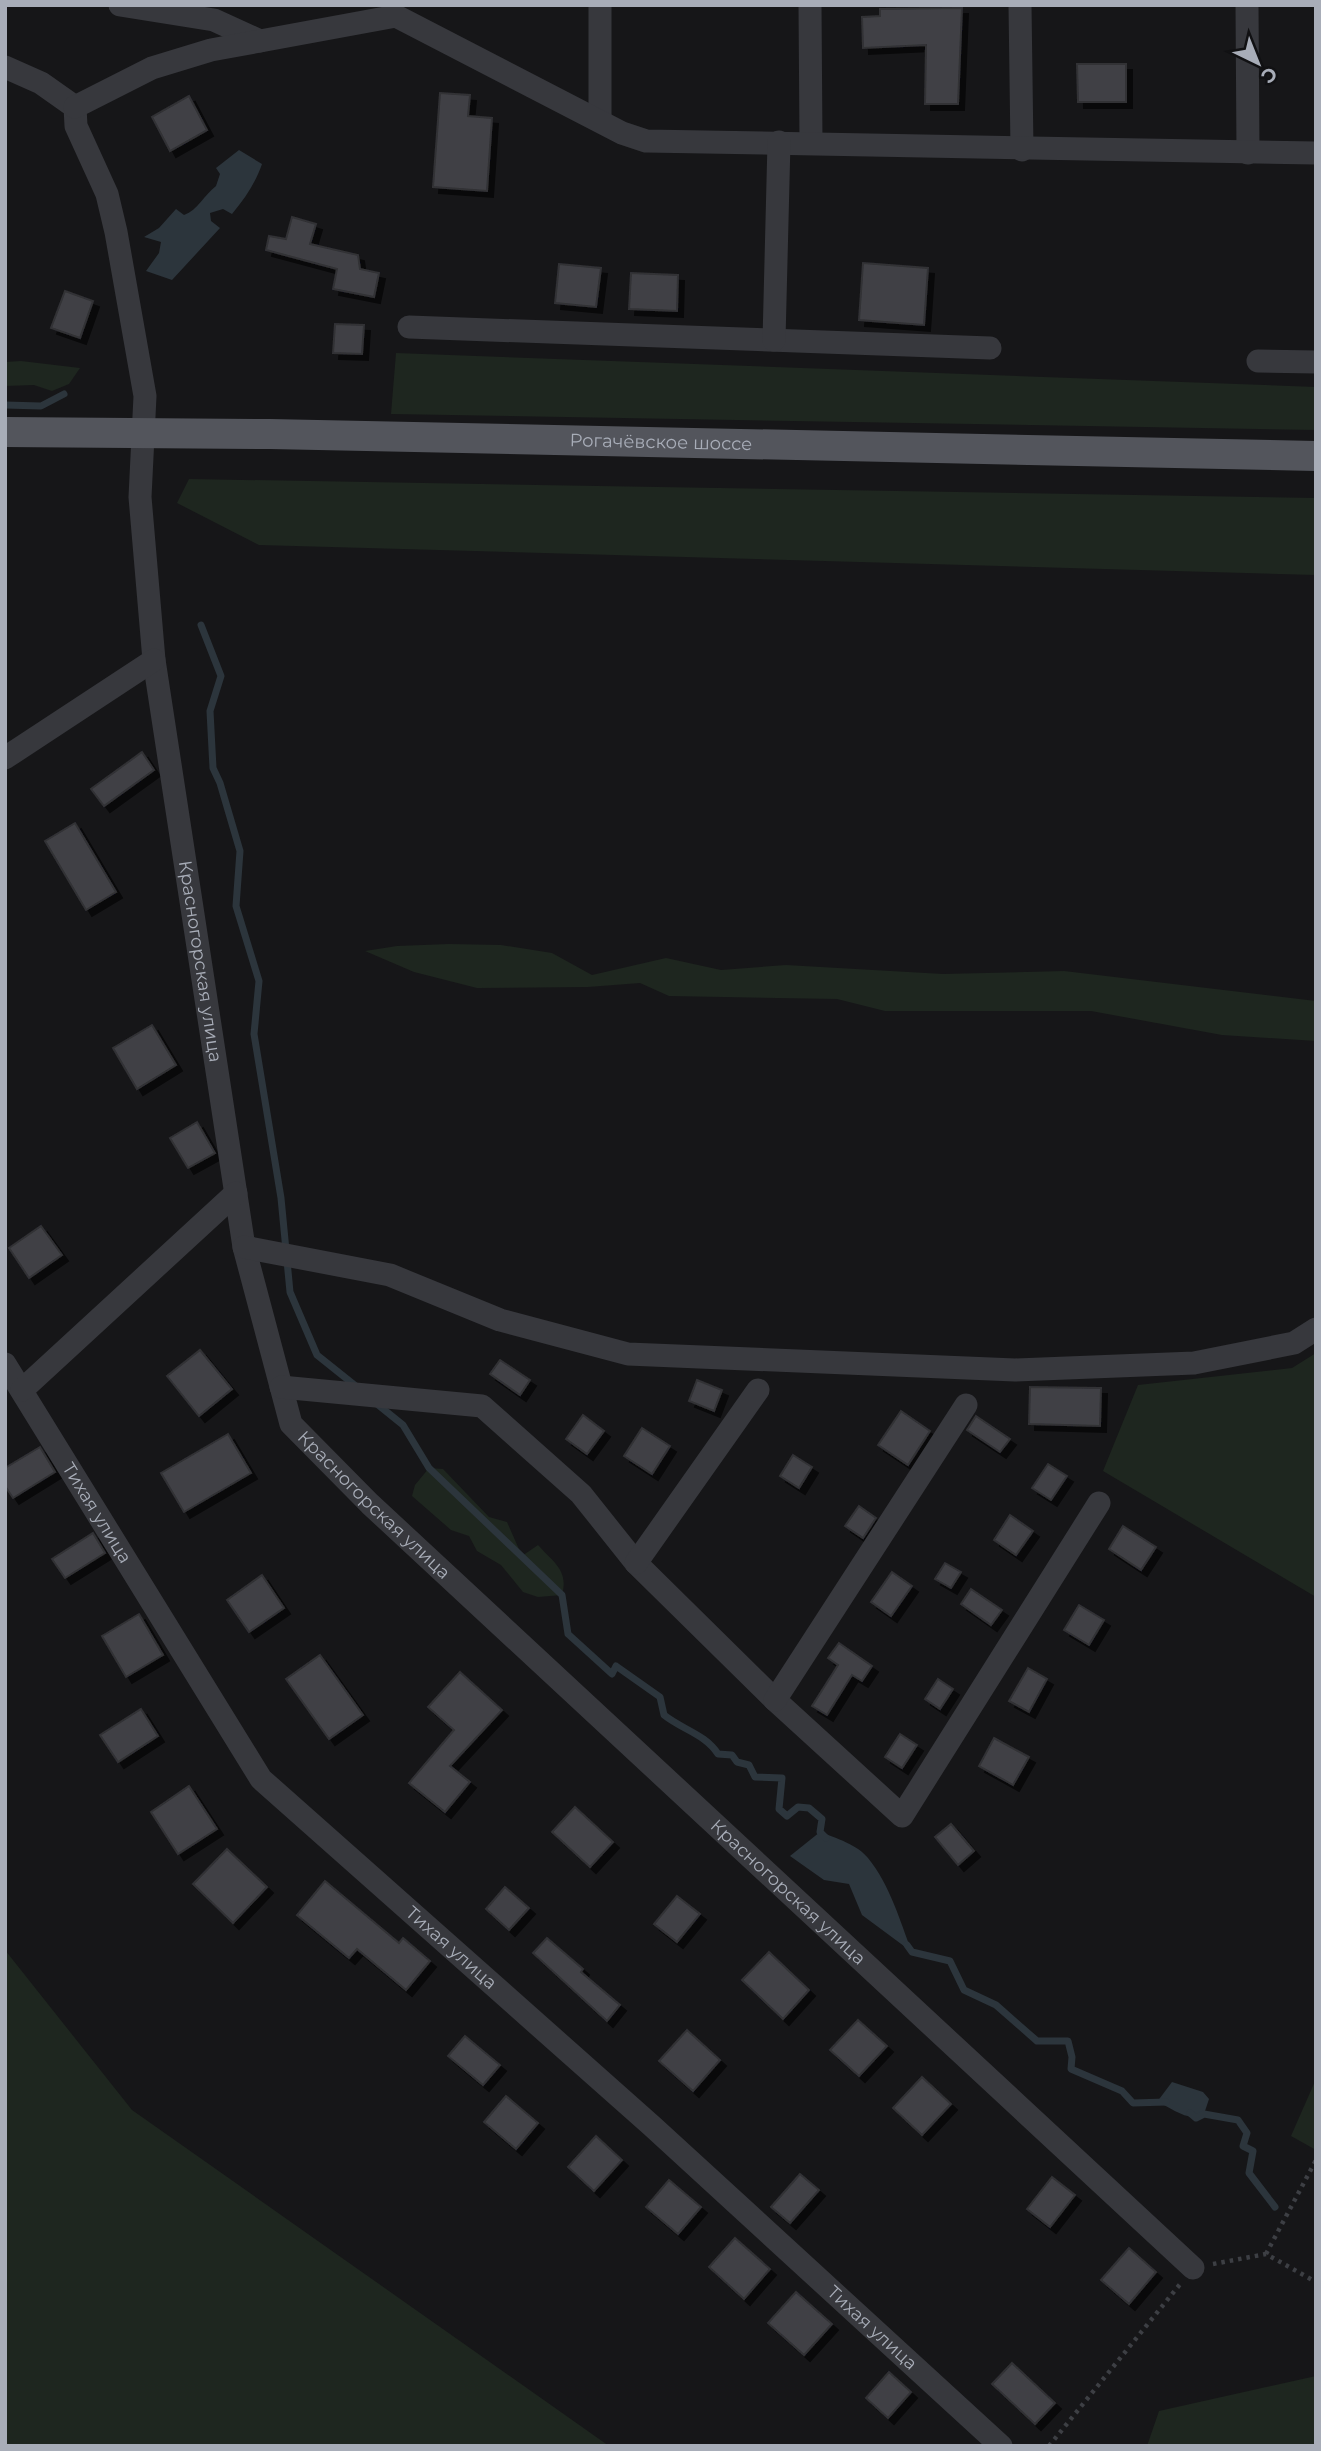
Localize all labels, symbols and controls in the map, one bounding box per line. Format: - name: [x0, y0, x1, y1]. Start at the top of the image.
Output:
- north arrow: [1223, 28, 1293, 98]
- text: С: [1256, 62, 1282, 88]
- street label: Рогачёвское шоссе: [569, 429, 753, 455]
- street label: Красногорская улица: [174, 859, 227, 1064]
- street label: Красногорская улица: [293, 1426, 455, 1584]
- street label: Тихая улица: [57, 1458, 136, 1567]
- street label: Красногорская улица: [706, 1815, 870, 1969]
- street label: Тихая улица: [401, 1902, 501, 1994]
- street label: Тихая улица: [823, 2281, 922, 2375]

